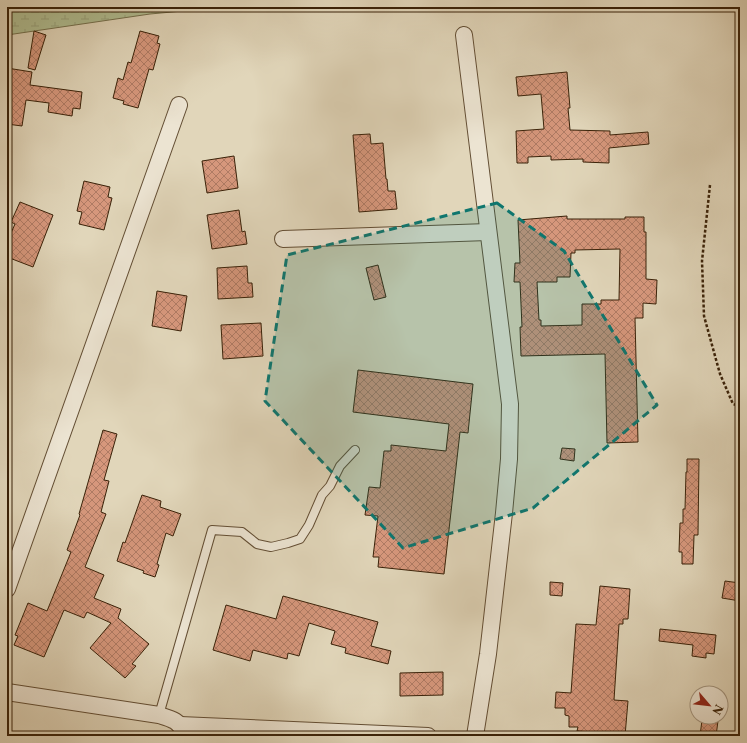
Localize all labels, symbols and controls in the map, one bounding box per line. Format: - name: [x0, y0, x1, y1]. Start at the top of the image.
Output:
- north arrow: [689, 685, 729, 725]
- text: N: [709, 702, 726, 718]

